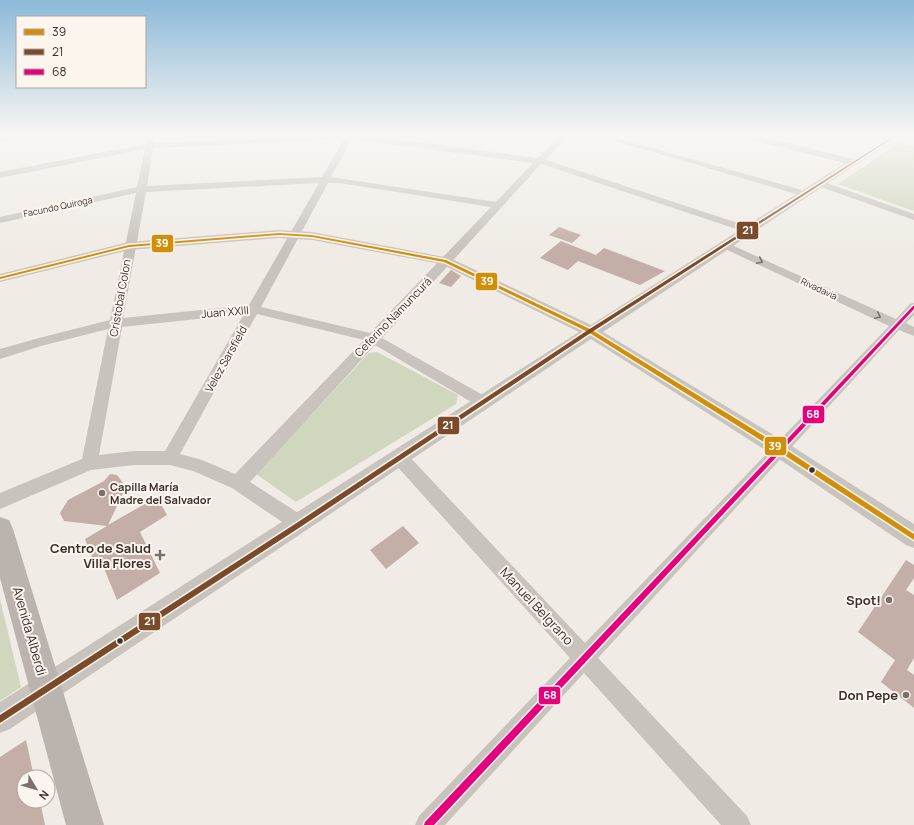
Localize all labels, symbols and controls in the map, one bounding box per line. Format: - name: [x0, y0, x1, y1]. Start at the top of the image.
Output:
- legend: [16, 16, 146, 88]
- text: 39: [52, 23, 66, 40]
- text: 21: [52, 43, 64, 60]
- text: 68: [52, 63, 66, 80]
- street label: Facundo Quiroga: [22, 193, 94, 220]
- line badge: 21: [736, 221, 759, 240]
- text: 21: [742, 222, 754, 237]
- line badge: 39: [151, 234, 174, 253]
- text: 39: [155, 235, 169, 250]
- one-way arrow: [756, 256, 763, 264]
- street label: Cristobal Colon: [105, 258, 134, 338]
- line badge: 39: [475, 272, 498, 291]
- text: 39: [480, 273, 494, 288]
- street label: Ceferino Namuncurá: [351, 274, 434, 359]
- street label: Rivadavia: [799, 274, 840, 303]
- street label: Juan XXIII: [201, 302, 249, 321]
- one-way arrow: [875, 311, 882, 319]
- street label: Velez Sarsfield: [201, 323, 250, 395]
- line badge: 68: [802, 405, 825, 424]
- text: 68: [806, 406, 820, 421]
- line badge: 21: [437, 416, 460, 435]
- text: 21: [442, 417, 454, 432]
- line badge: 39: [764, 436, 787, 456]
- text: 39: [768, 438, 782, 453]
- unlabelled marker: [807, 465, 817, 475]
- place label: Capilla María Madre del Salvador: [110, 479, 212, 507]
- marker: Capilla María Madre del Salvador: [97, 488, 107, 498]
- place label: Centro de Salud Villa Flores: [50, 539, 151, 572]
- marker: Centro de Salud Villa Flores: [154, 549, 166, 561]
- street label: Manuel Belgrano: [496, 563, 578, 649]
- street label: Avenida Alberdi: [9, 584, 51, 678]
- place label: Spot!: [846, 591, 881, 609]
- marker: Spot!: [884, 595, 894, 605]
- line badge: 21: [138, 612, 161, 631]
- text: 21: [144, 613, 156, 628]
- unlabelled marker: [115, 636, 125, 646]
- line badge: 68: [538, 686, 561, 705]
- place label: Don Pepe: [838, 686, 898, 704]
- text: 68: [543, 687, 557, 702]
- marker: Don Pepe: [901, 690, 911, 700]
- north arrow: [16, 769, 56, 809]
- text: N: [36, 788, 53, 803]

